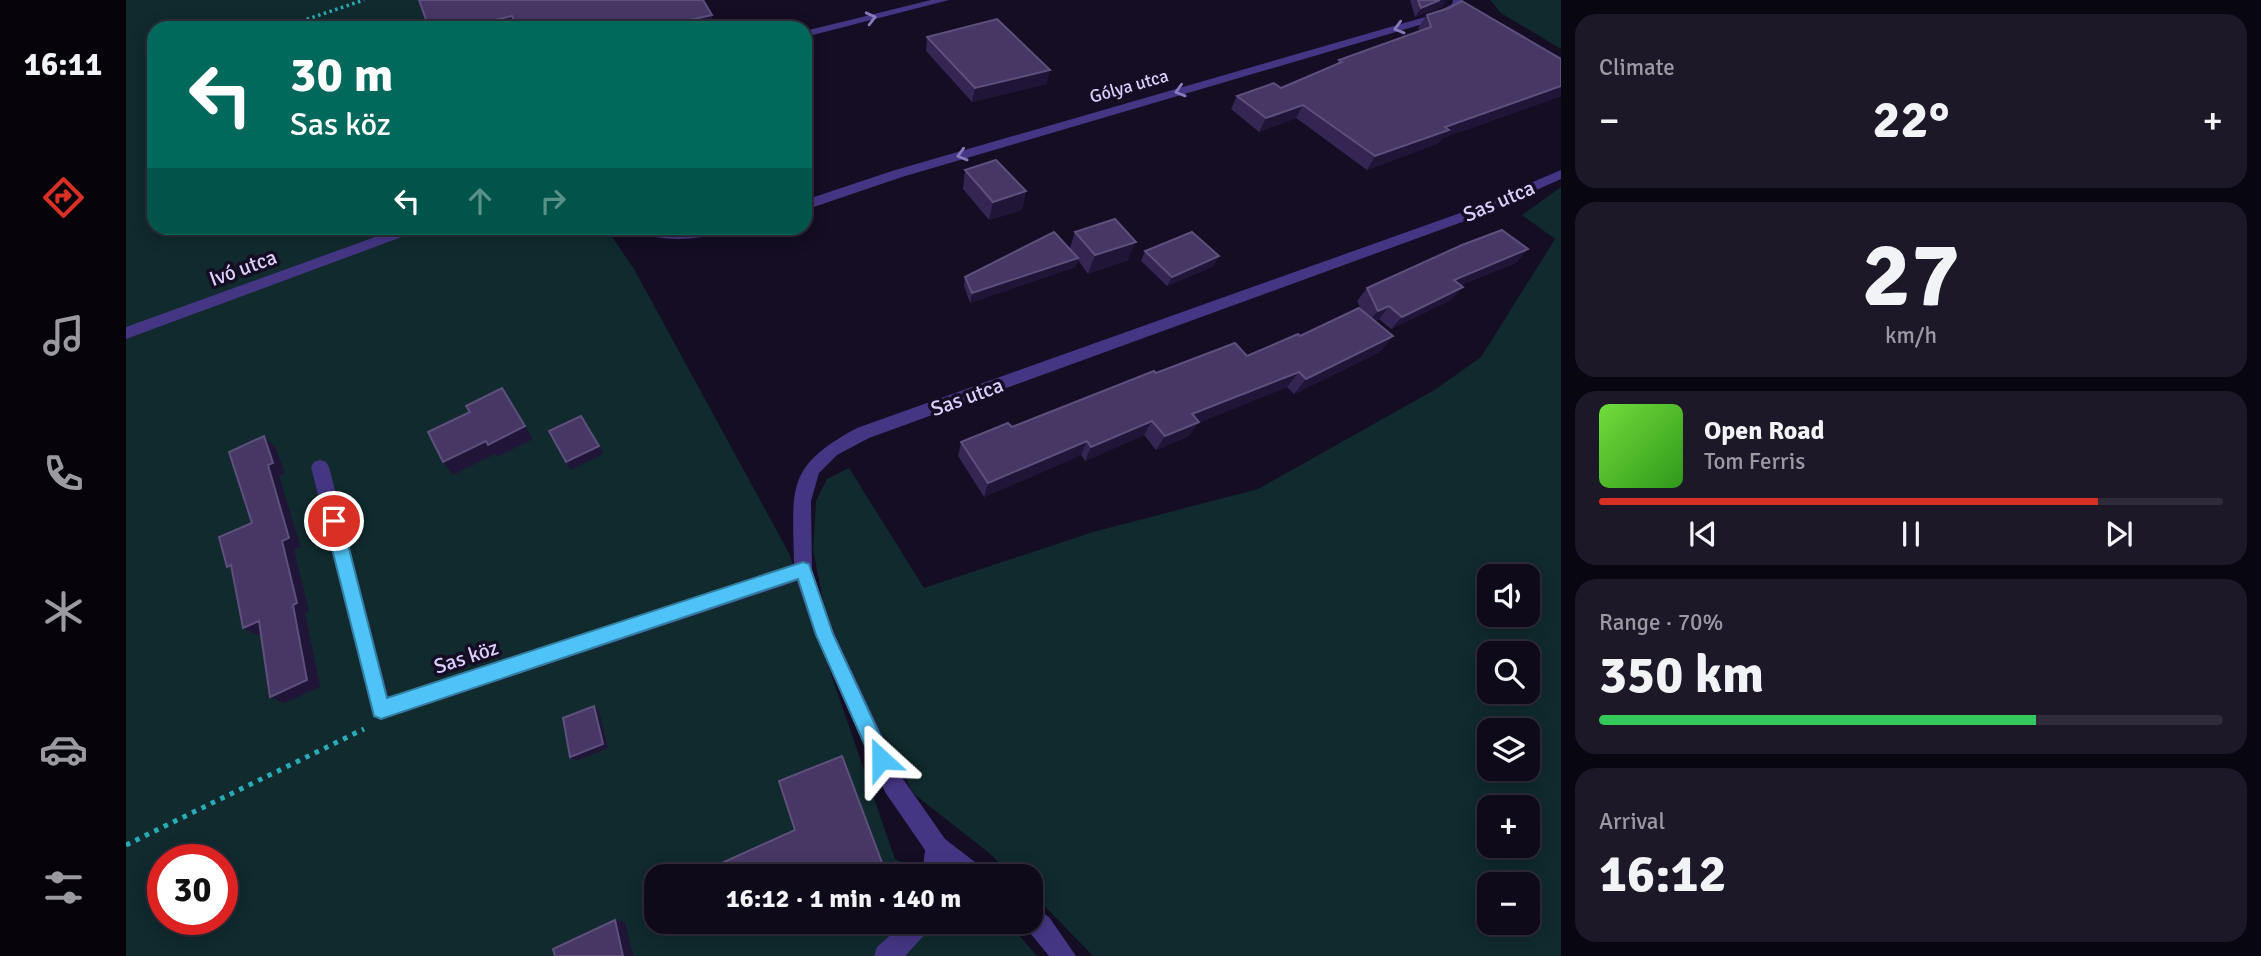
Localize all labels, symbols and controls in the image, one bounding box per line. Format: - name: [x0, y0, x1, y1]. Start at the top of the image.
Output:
- one-way arrow: [865, 12, 877, 26]
- one-way arrow: [1393, 19, 1405, 34]
- text: 16:11: [24, 45, 102, 84]
- text: 30 m: [290, 45, 393, 105]
- icon: left: [175, 49, 266, 140]
- text: Climate: [1599, 53, 1675, 82]
- street label: Gólya utca: [1087, 64, 1171, 108]
- one-way arrow: [1175, 83, 1187, 98]
- text: 22°: [1873, 88, 1949, 152]
- text: −: [1599, 97, 1620, 144]
- text: +: [2202, 97, 2223, 144]
- text: Sas köz: [290, 105, 391, 144]
- one-way arrow: [956, 146, 968, 161]
- icon: directions: [39, 173, 88, 222]
- street label: Sas utca: [1459, 174, 1539, 228]
- icon: left: [388, 182, 426, 220]
- icon: ahead: [461, 182, 499, 220]
- icon: right: [534, 182, 572, 220]
- text: 27: [1862, 219, 1960, 332]
- street label: Ivó utca: [206, 244, 280, 292]
- icon: music: [39, 311, 88, 360]
- text: km/h: [1885, 321, 1937, 350]
- street label: Sas utca: [927, 372, 1007, 422]
- text: Open Road: [1704, 415, 1825, 447]
- text: Tom Ferris: [1704, 447, 1805, 476]
- icon: phone: [39, 449, 88, 498]
- pin: [304, 491, 364, 551]
- icon: arrive: [315, 502, 353, 540]
- icon: previous: [1684, 515, 1722, 553]
- icon: pause: [1892, 515, 1930, 553]
- icon: next: [2100, 515, 2138, 553]
- map controls: [1477, 564, 1540, 935]
- button: sound: [1477, 564, 1540, 627]
- icon: climate: [39, 587, 88, 636]
- text: Range · 70%: [1599, 608, 1723, 637]
- street label: Sas köz: [431, 634, 501, 680]
- button: search: [1477, 641, 1540, 704]
- text: 350 km: [1599, 643, 1764, 707]
- button: layers: [1477, 718, 1540, 781]
- position arrow: [844, 722, 918, 796]
- icon: car: [39, 725, 88, 774]
- button: +: [1477, 795, 1540, 858]
- text: Arrival: [1599, 807, 1665, 836]
- text: 16:12: [1599, 842, 1727, 906]
- speed limit sign: 30: [147, 844, 238, 935]
- icon: filters: [39, 863, 88, 912]
- button: −: [1477, 872, 1540, 935]
- text: 16:12 · 1 min · 140 m: [726, 883, 961, 915]

